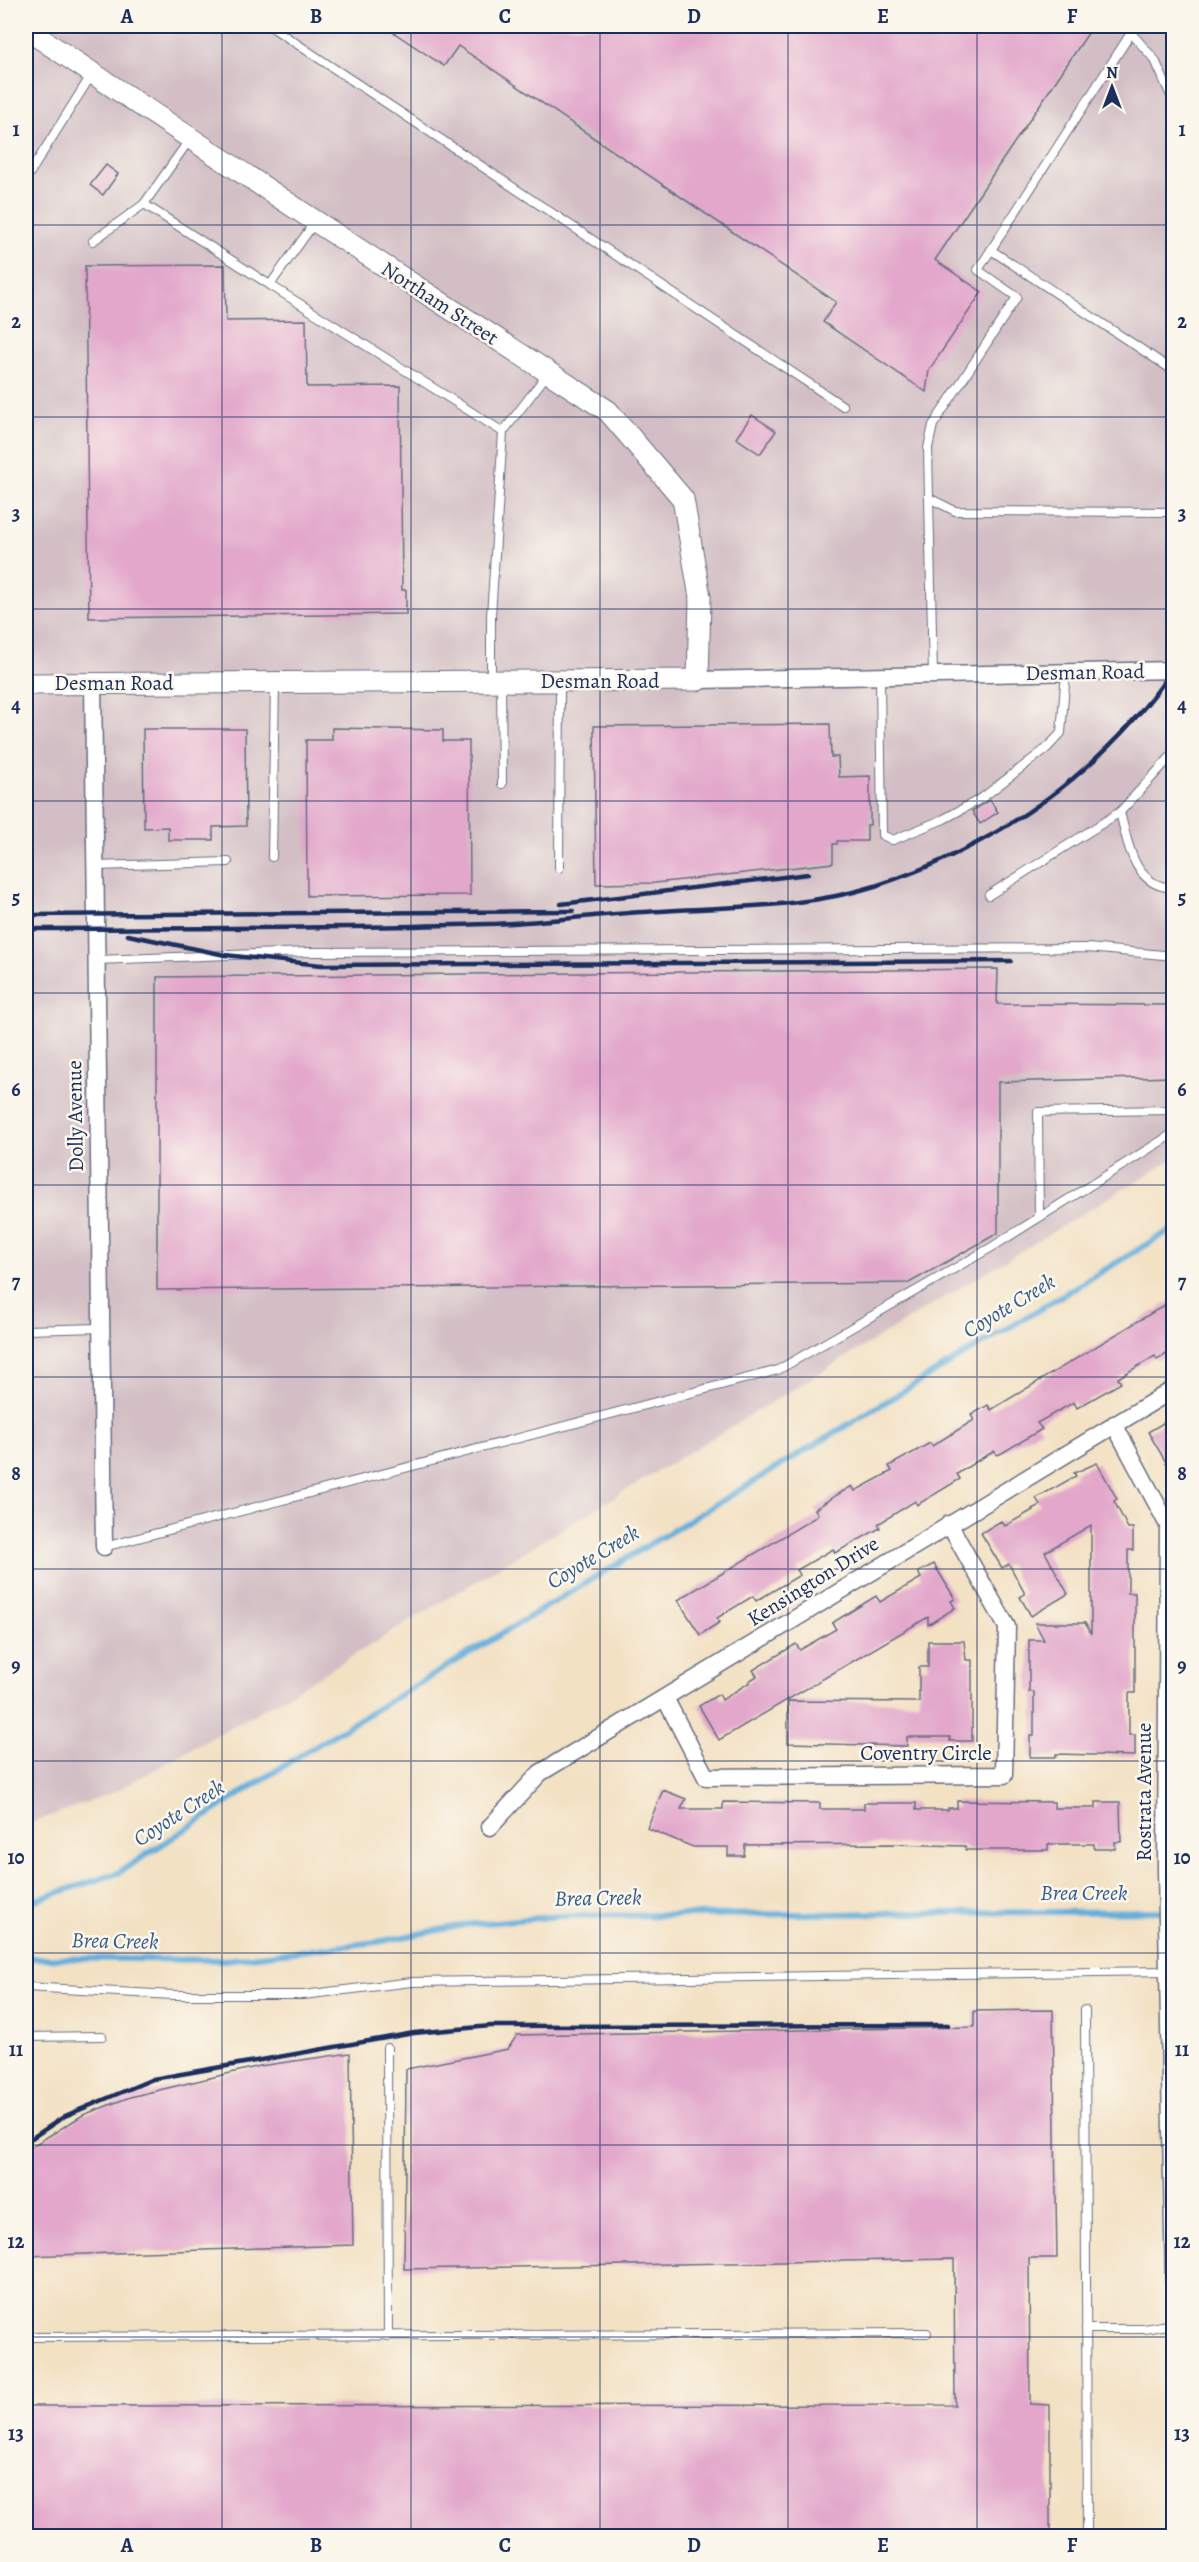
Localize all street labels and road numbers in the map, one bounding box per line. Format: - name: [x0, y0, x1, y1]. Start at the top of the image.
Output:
- street label: Northam Street: [376, 255, 504, 351]
- street label: Desman Road: [1025, 657, 1146, 687]
- street label: Desman Road: [540, 667, 660, 695]
- street label: Desman Road: [54, 669, 174, 697]
- street label: Dolly Avenue: [60, 1060, 90, 1172]
- street label: Kensington Drive: [742, 1529, 884, 1633]
- street label: Rostrata Avenue: [1130, 1722, 1158, 1862]
- street label: Coventry Circle: [860, 1739, 992, 1767]

